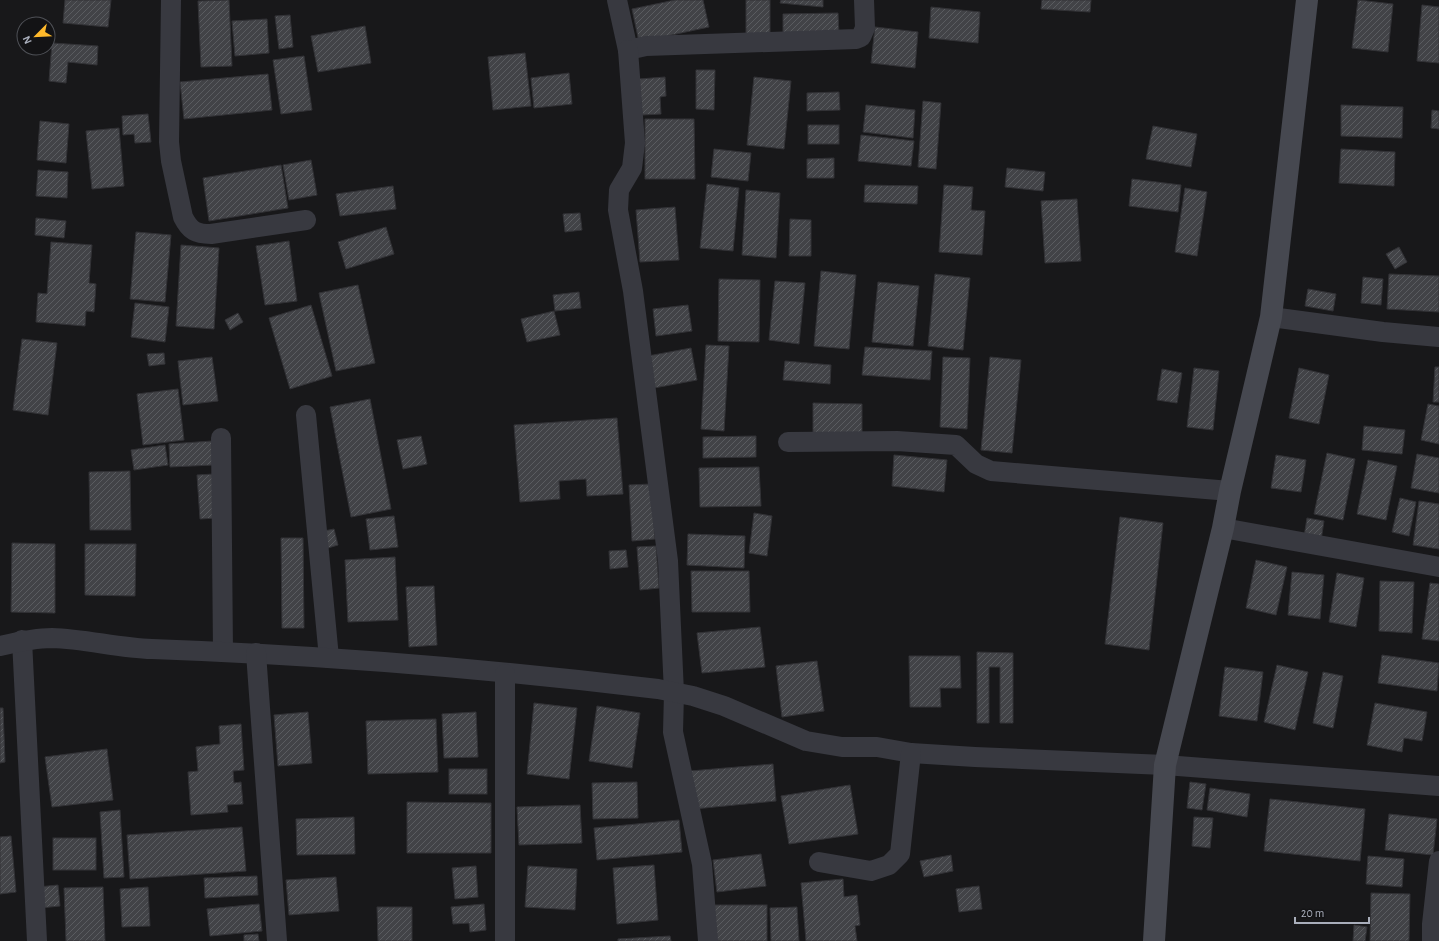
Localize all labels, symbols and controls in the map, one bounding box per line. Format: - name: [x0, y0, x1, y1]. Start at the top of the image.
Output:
- north arrow: [16, 16, 56, 56]
- text: N: [21, 34, 34, 46]
- scale bar: [1295, 899, 1369, 925]
- text: 20 m: [1301, 907, 1324, 919]

